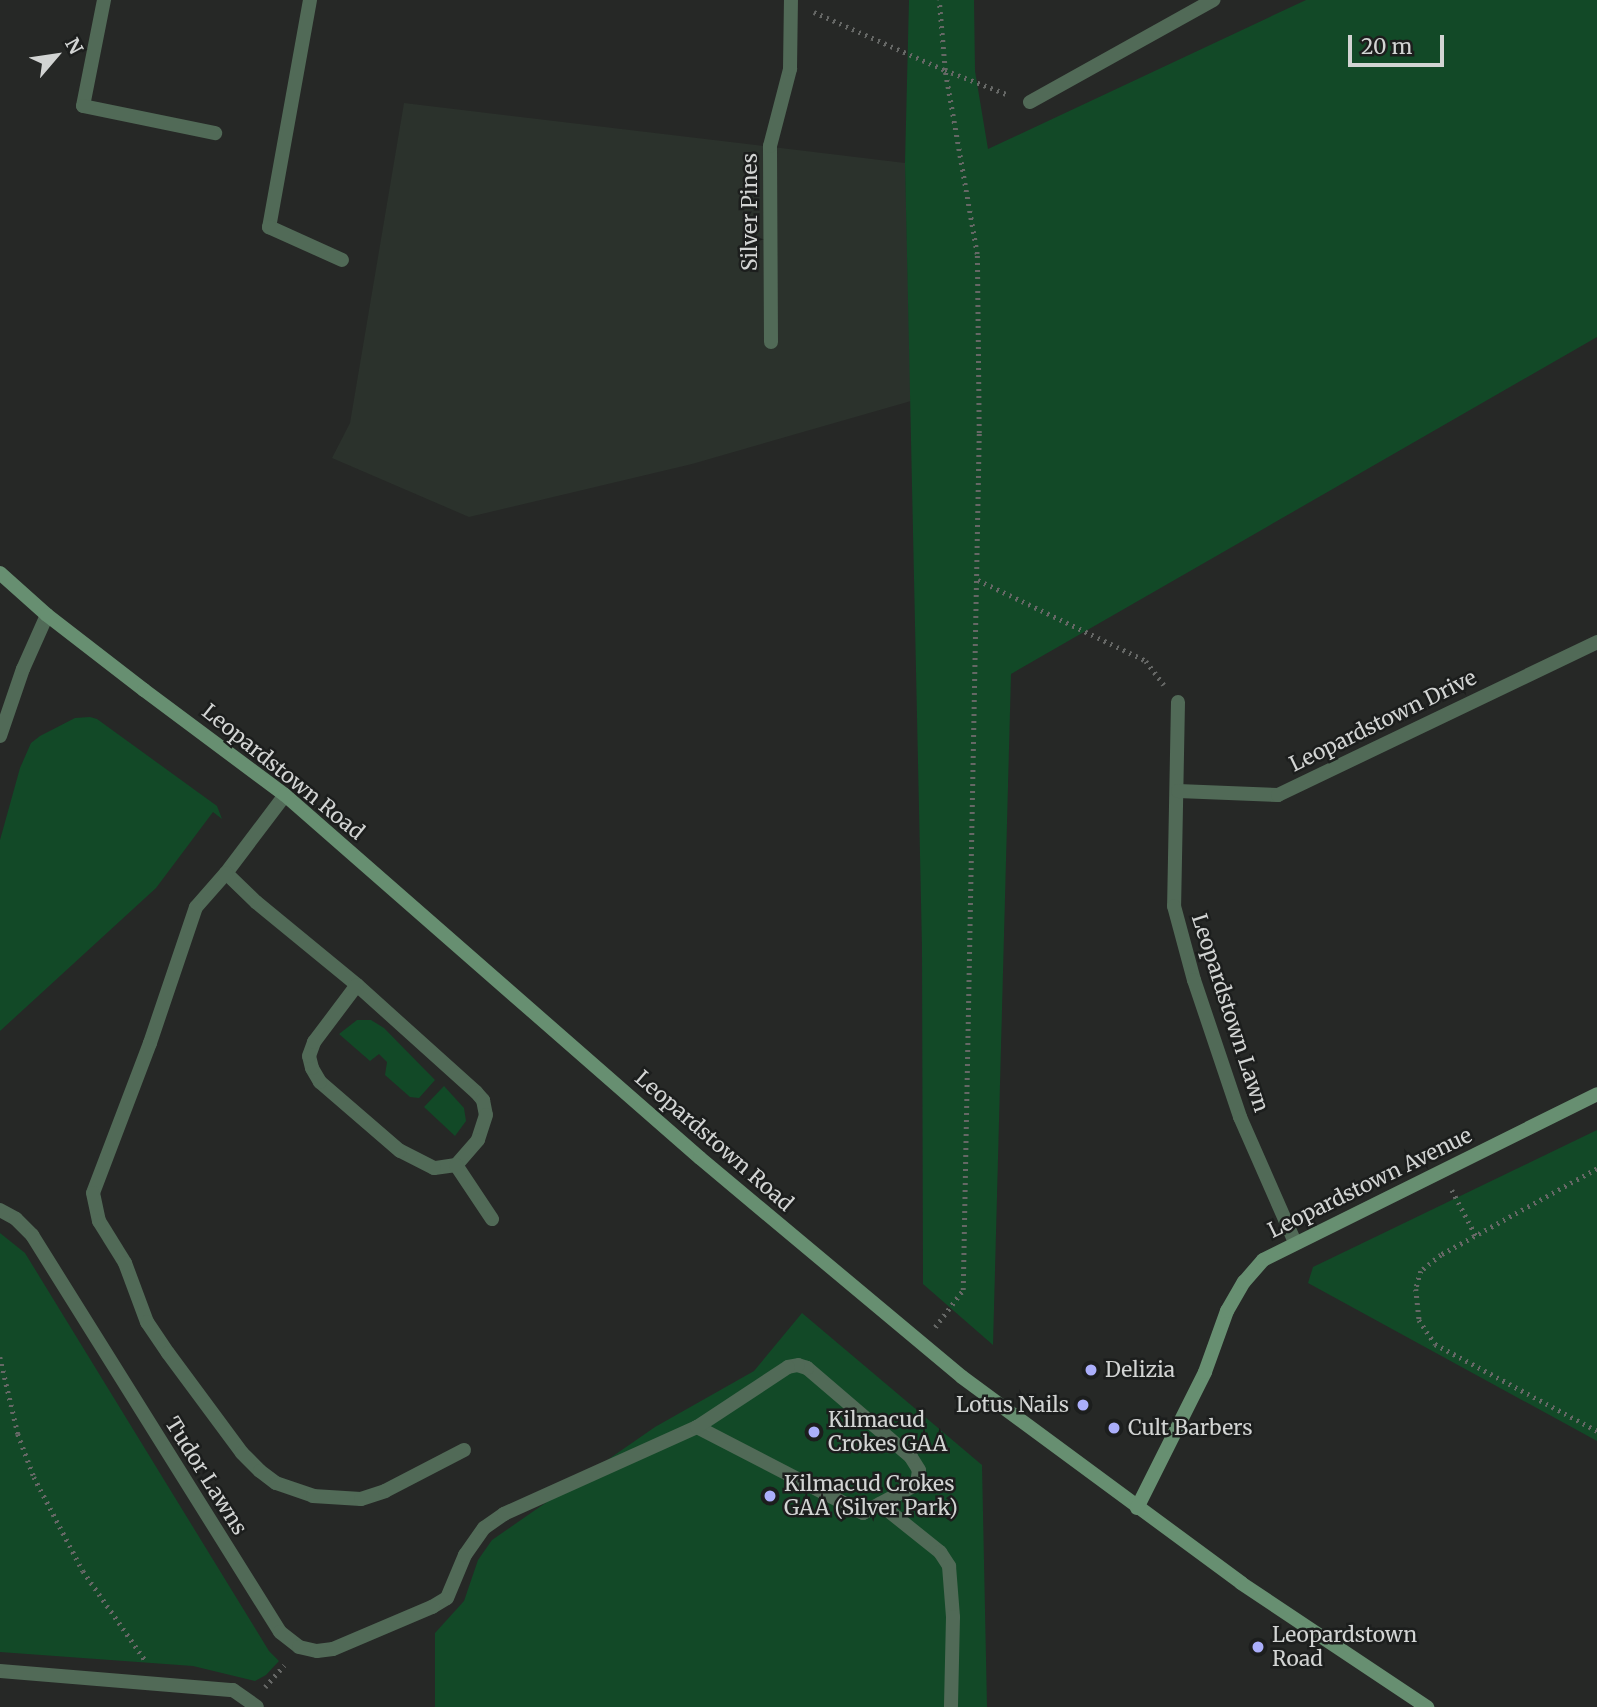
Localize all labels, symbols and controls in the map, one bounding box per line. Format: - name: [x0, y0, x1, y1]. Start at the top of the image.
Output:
- north arrow: [21, 21, 91, 91]
- scale bar: [1352, 21, 1448, 65]
- text: N: [60, 33, 88, 58]
- text: 20 m: [1361, 33, 1412, 60]
- street label: Silver Pines: [737, 153, 763, 271]
- street label: Leopardstown Drive: [1286, 665, 1480, 777]
- street label: Leopardstown Road: [197, 699, 369, 845]
- street label: Leopardstown Lawn: [1186, 911, 1274, 1115]
- street label: Leopardstown Road: [630, 1066, 798, 1216]
- street label: Leopardstown Avenue: [1264, 1123, 1476, 1243]
- place label: Delizia: [1105, 1357, 1175, 1383]
- marker: Delizia: [1083, 1362, 1099, 1378]
- place label: Lotus Nails: [956, 1392, 1069, 1418]
- marker: Lotus Nails: [1075, 1397, 1091, 1413]
- place label: Kilmacud Crokes GAA: [828, 1407, 947, 1457]
- street label: Tudor Lawns: [160, 1412, 252, 1540]
- place label: Cult Barbers: [1128, 1415, 1253, 1441]
- marker: Cult Barbers: [1106, 1420, 1122, 1436]
- marker: Kilmacud Crokes GAA: [806, 1424, 822, 1440]
- place label: Kilmacud Crokes GAA (Silver Park): [784, 1471, 958, 1521]
- marker: Kilmacud Crokes GAA (Silver Park): [762, 1488, 778, 1504]
- place label: Leopardstown Road: [1272, 1622, 1417, 1672]
- marker: Leopardstown Road: [1250, 1639, 1266, 1655]

